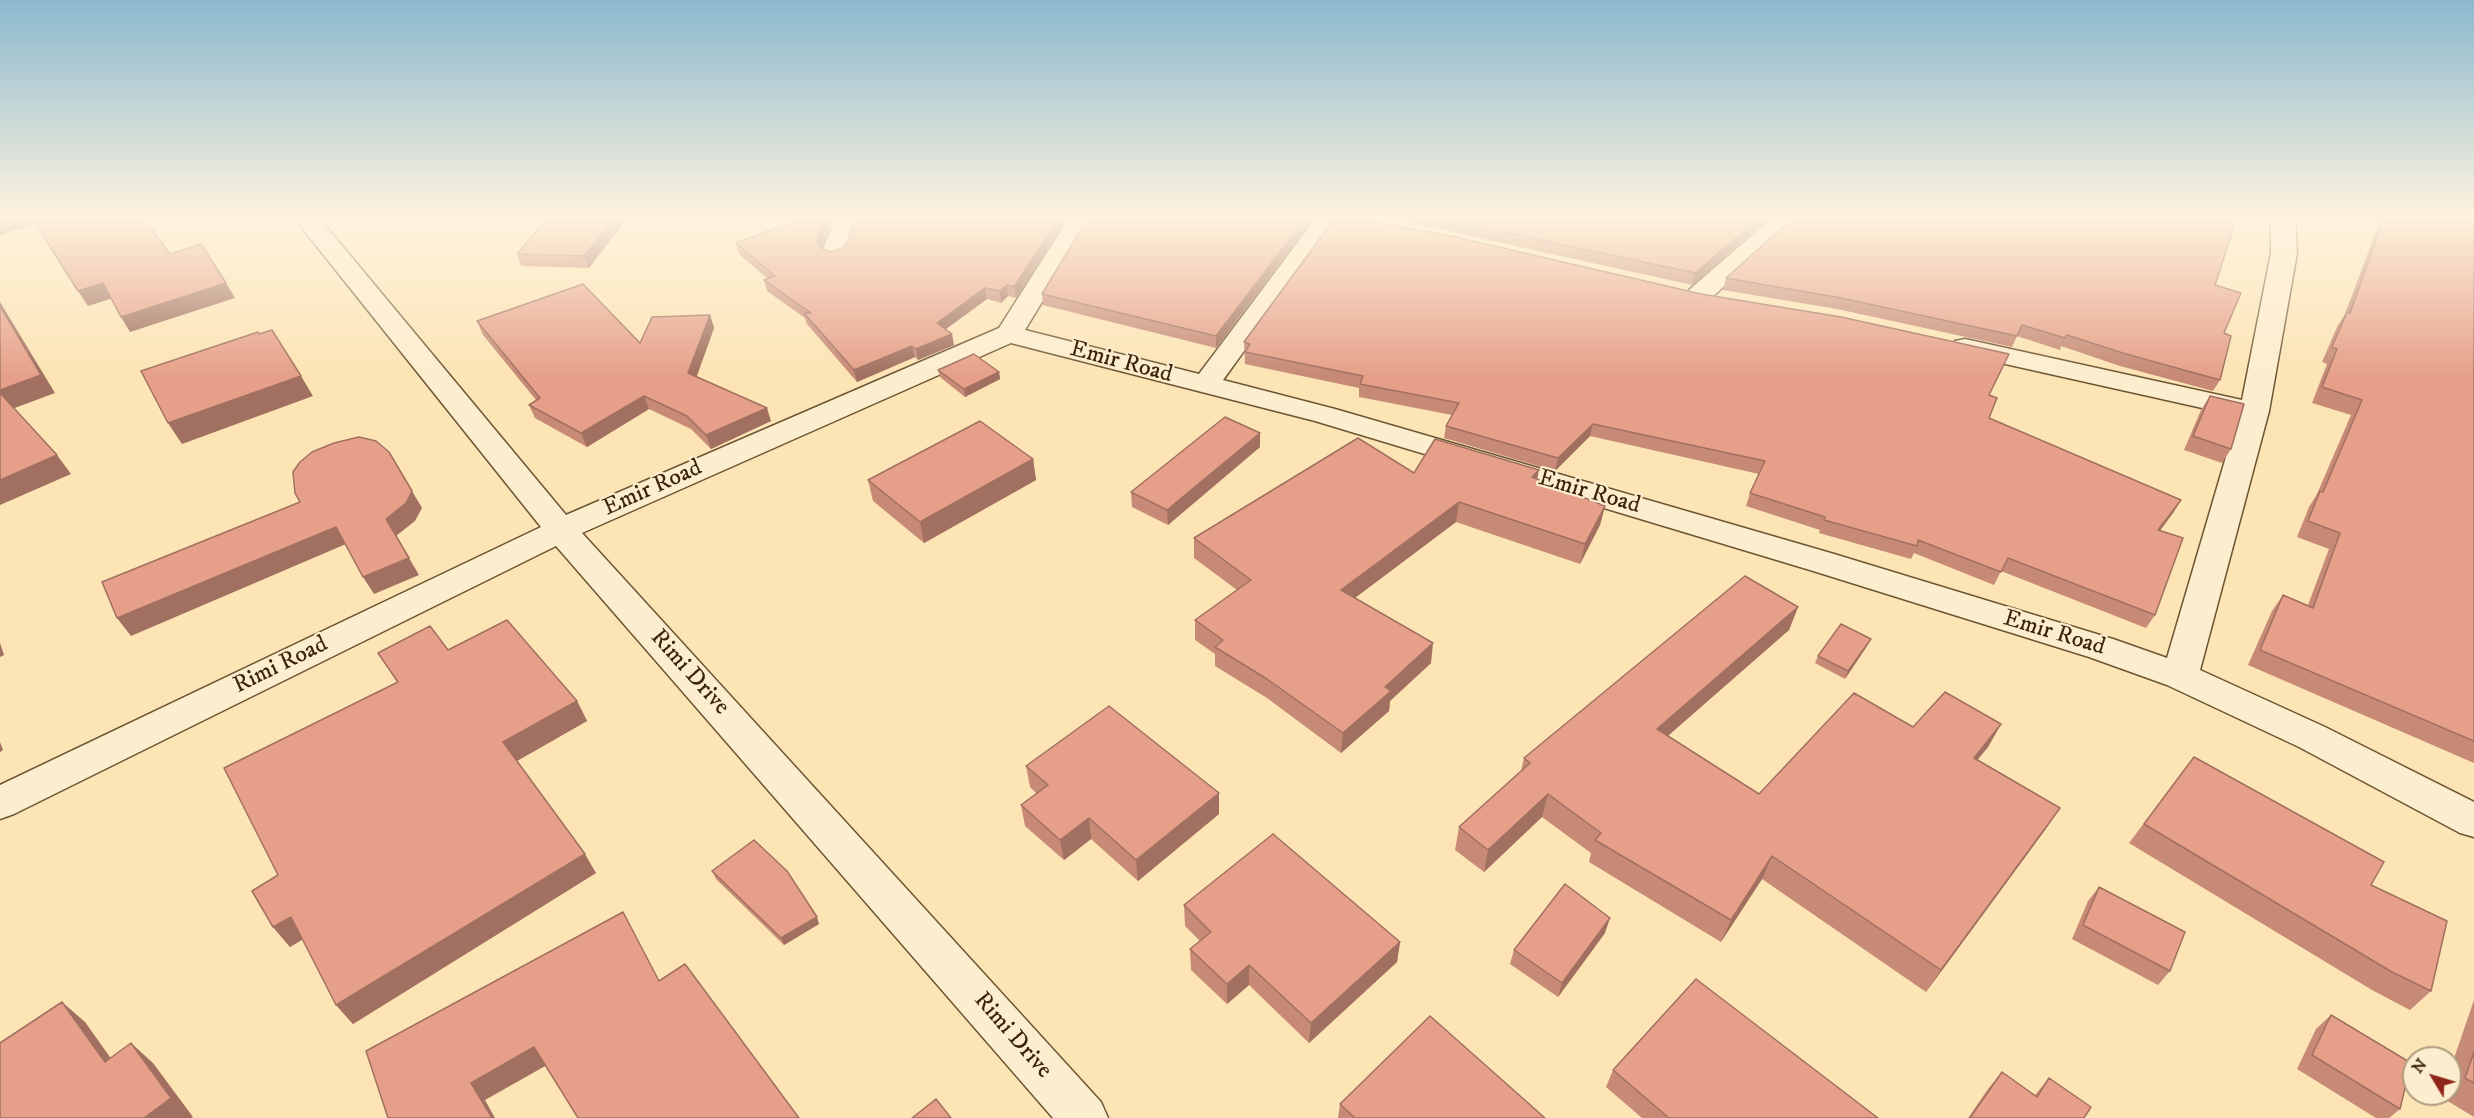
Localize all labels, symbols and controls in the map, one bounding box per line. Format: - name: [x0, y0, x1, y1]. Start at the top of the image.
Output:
- street label: Emir Road: [1067, 336, 1175, 390]
- street label: Emir Road: [599, 454, 707, 524]
- street label: Emir Road: [1535, 465, 1643, 521]
- street label: Emir Road: [2000, 605, 2108, 663]
- street label: Rimi Drive: [643, 624, 735, 722]
- street label: Rimi Road: [229, 631, 333, 701]
- street label: Rimi Drive: [967, 987, 1057, 1085]
- north arrow: [2402, 1046, 2462, 1106]
- text: N: [2407, 1055, 2431, 1077]

